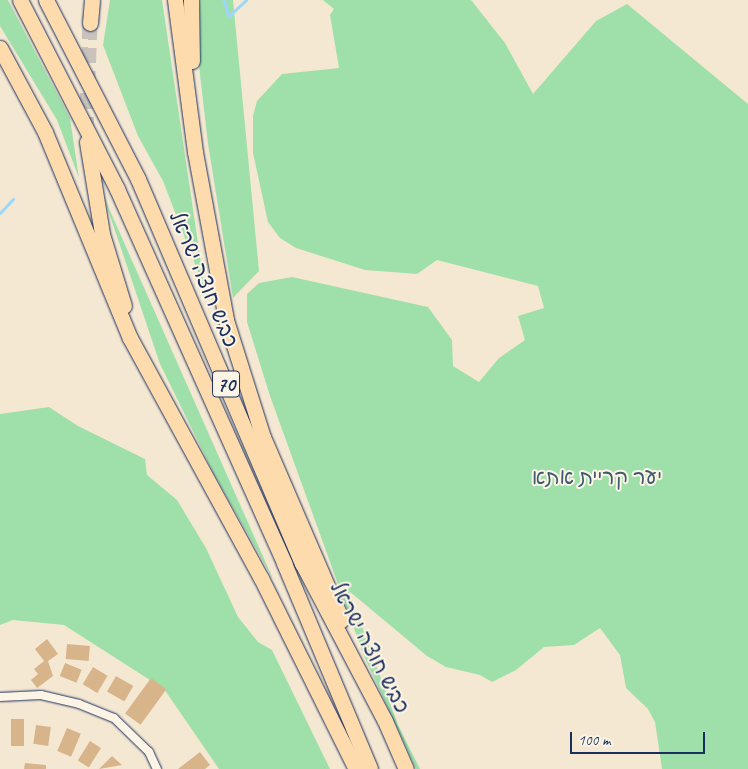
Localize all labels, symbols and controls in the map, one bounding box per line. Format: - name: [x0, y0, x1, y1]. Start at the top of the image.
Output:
- street label: כביש חוצה ישראל: [164, 207, 244, 351]
- road number: 70: [211, 366, 241, 402]
- park label: יער קריית אתא: [532, 464, 662, 490]
- street label: כביש חוצה ישראל: [325, 577, 415, 717]
- scale bar: [573, 722, 708, 754]
- text: 100 m: [578, 731, 610, 750]

